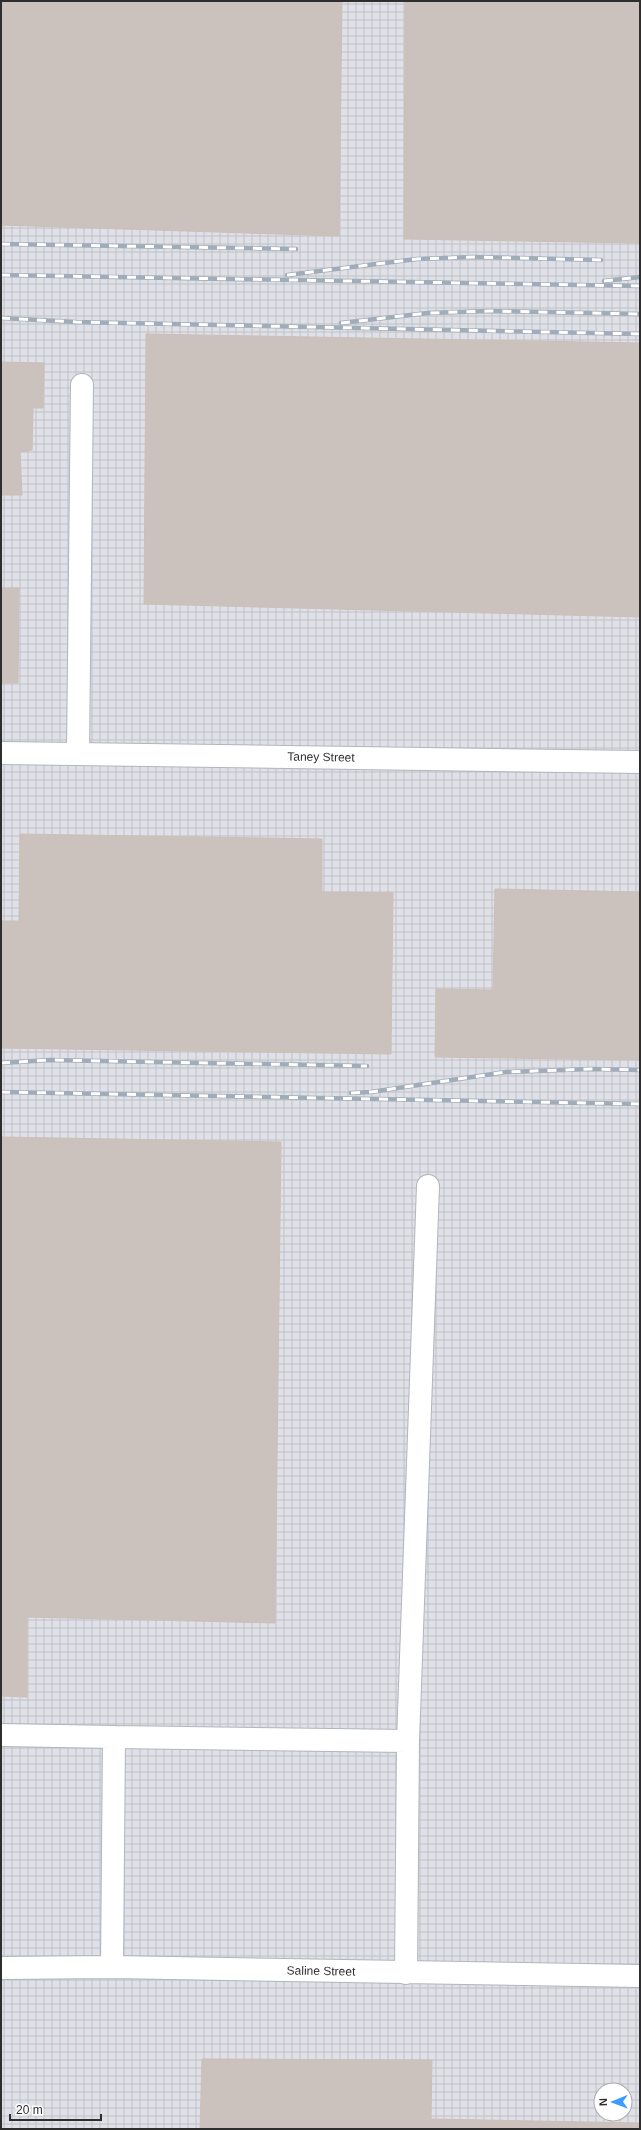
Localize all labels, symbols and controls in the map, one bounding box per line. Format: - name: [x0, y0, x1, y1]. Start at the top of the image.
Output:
- street label: Taney Street: [287, 749, 355, 765]
- street label: Saline Street: [287, 1963, 356, 1979]
- north arrow: [593, 2082, 633, 2122]
- scale bar: [10, 2096, 101, 2122]
- text: N: [597, 2098, 609, 2106]
- text: 20 m: [16, 2103, 43, 2117]

